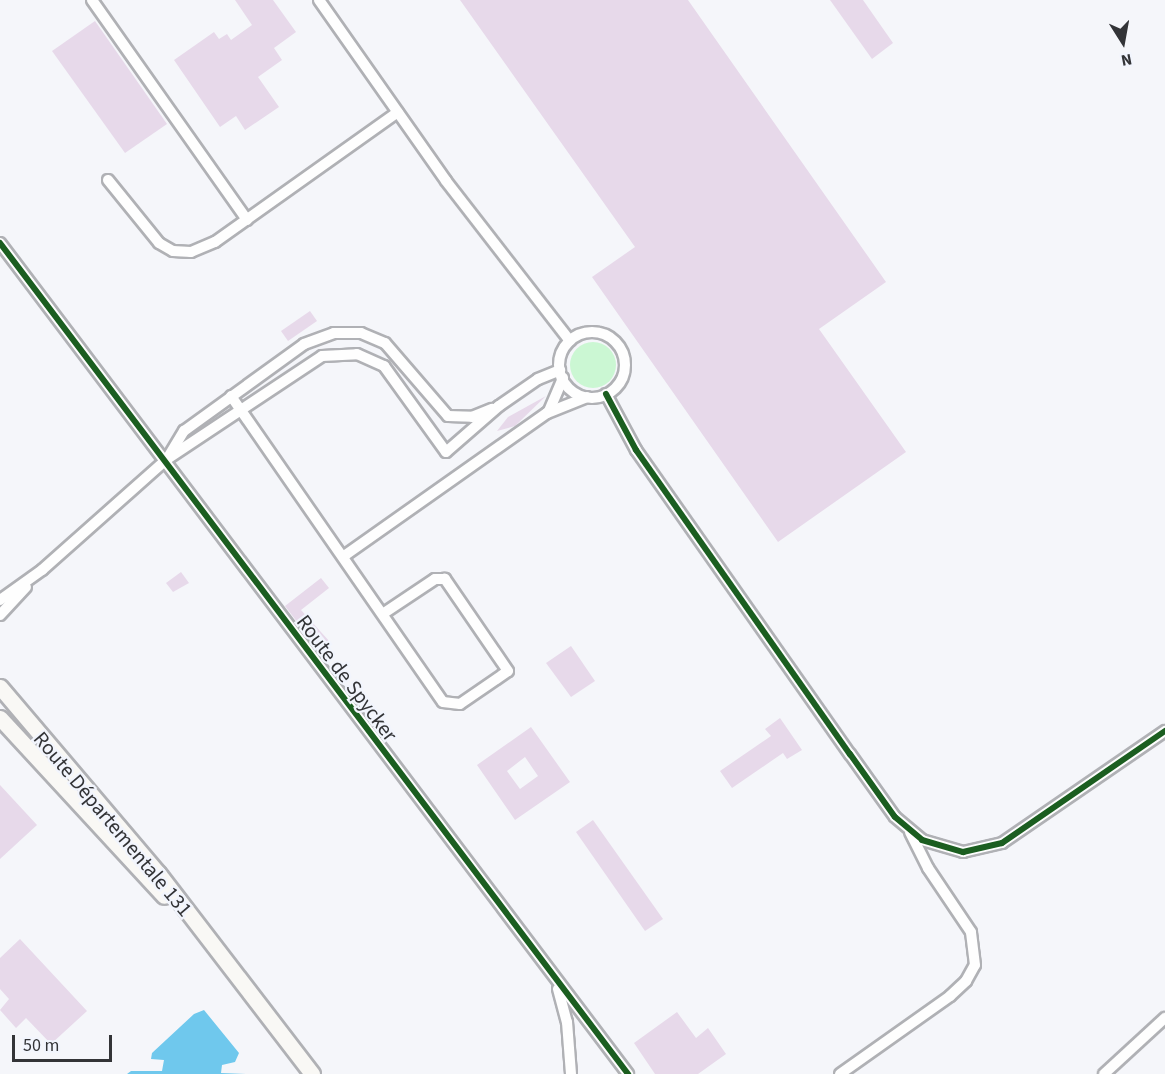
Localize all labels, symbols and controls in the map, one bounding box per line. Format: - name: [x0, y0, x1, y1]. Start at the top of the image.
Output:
- north arrow: [1093, 12, 1153, 72]
- text: N: [1119, 48, 1134, 71]
- street label: Route de Spycker: [291, 610, 403, 746]
- street label: Route Départementale 131: [28, 726, 198, 922]
- scale bar: [15, 1023, 116, 1061]
- text: 50 m: [23, 1033, 59, 1058]

